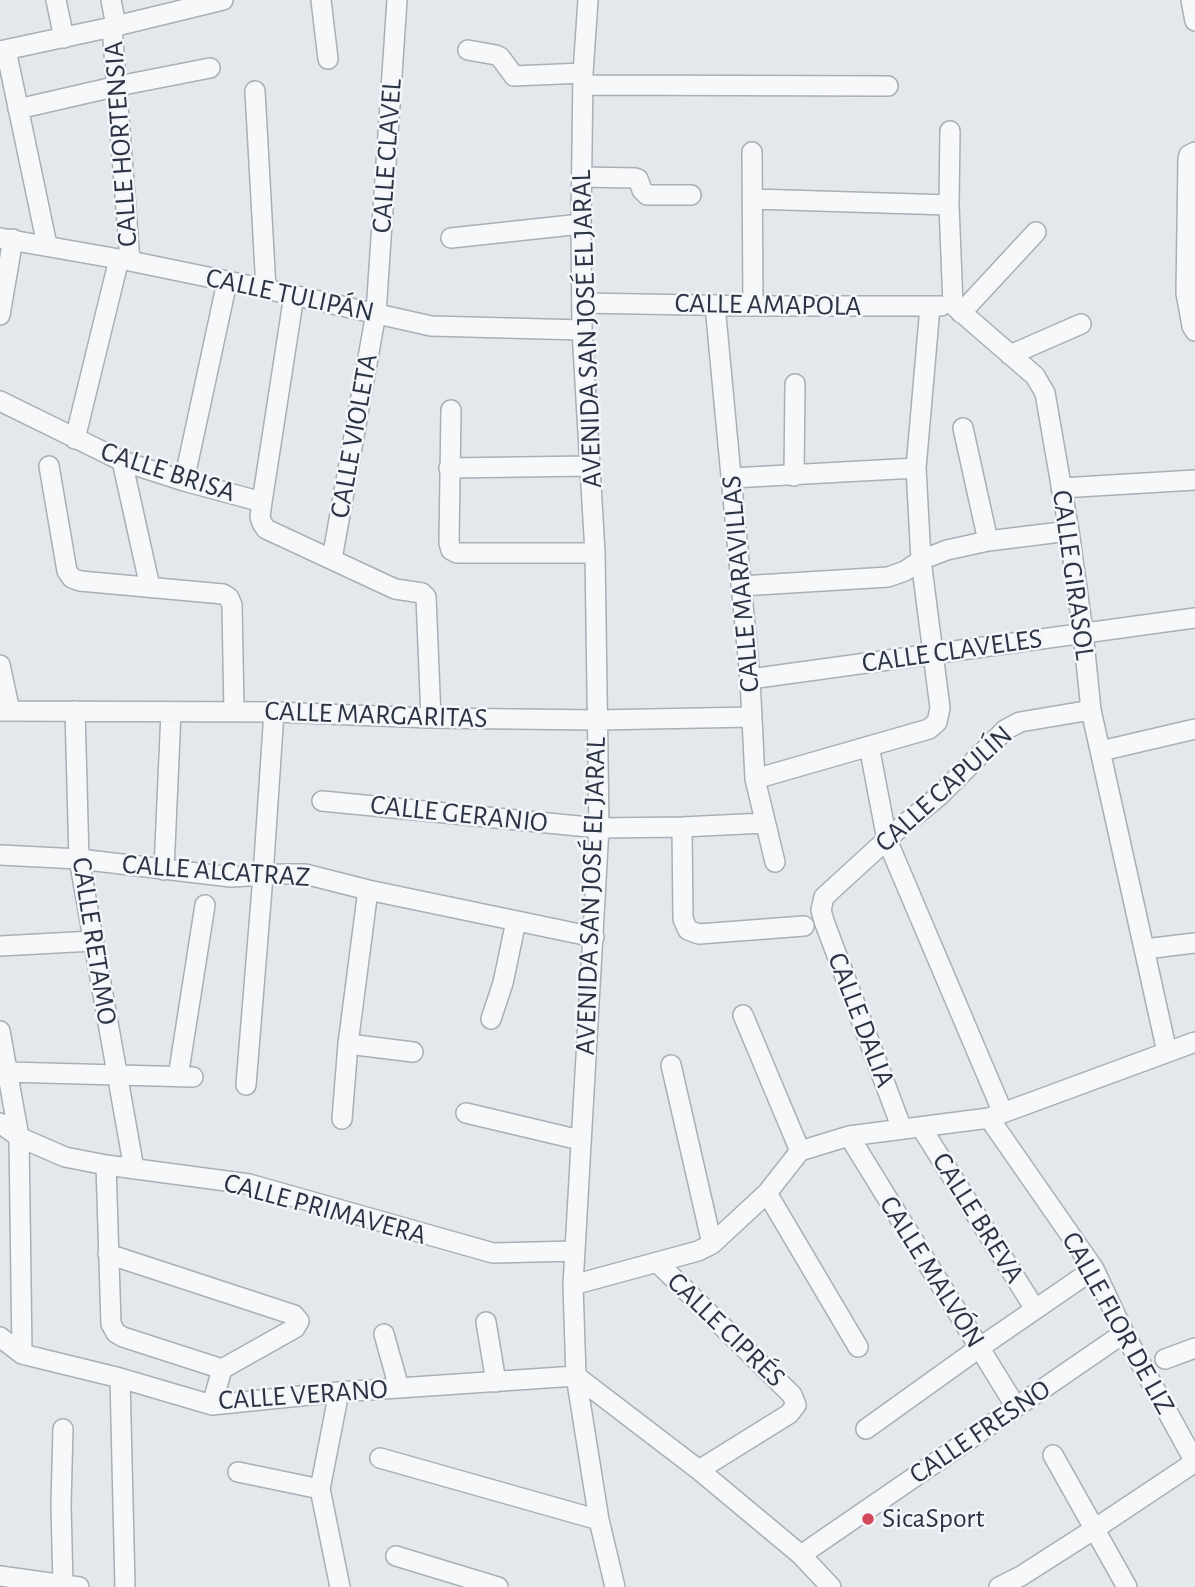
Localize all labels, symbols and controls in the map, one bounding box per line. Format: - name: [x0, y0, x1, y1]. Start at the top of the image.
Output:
- street label: CALLE HORTENSIA: [97, 40, 145, 248]
- street label: CALLE CLAVEL: [365, 78, 409, 234]
- street label: AVENIDA SAN JOSÉ EL JARAL: [565, 169, 609, 489]
- street label: CALLE TULIPÁN: [203, 261, 377, 329]
- street label: CALLE AMAPOLA: [674, 287, 862, 323]
- street label: CALLE VIOLETA: [323, 351, 385, 521]
- street label: CALLE BRISA: [96, 434, 240, 510]
- street label: CALLE MARAVILLAS: [715, 474, 767, 694]
- street label: CALLE GIRASOL: [1044, 488, 1102, 662]
- street label: CALLE CLAVELES: [860, 622, 1044, 680]
- street label: CALLE MARGARITAS: [264, 694, 488, 736]
- street label: CALLE CAPULÍN: [868, 719, 1020, 859]
- street label: AVENIDA SAN JOSÉ EL JARAL: [569, 736, 613, 1056]
- street label: CALLE GERANIO: [369, 788, 549, 840]
- street label: CALLE ALCATRAZ: [121, 848, 311, 894]
- street label: CALLE RETAMO: [64, 855, 124, 1027]
- street label: CALLE DALIA: [820, 948, 902, 1092]
- street label: CALLE BREVA: [925, 1147, 1031, 1289]
- street label: CALLE PRIMAVERA: [220, 1166, 430, 1252]
- street label: CALLE MALVÓN: [872, 1190, 992, 1354]
- street label: CALLE FLOR DE LIZ: [1054, 1226, 1182, 1420]
- street label: CALLE CIPRÉS: [660, 1265, 792, 1395]
- street label: CALLE VERANO: [217, 1372, 389, 1418]
- street label: CALLE FRESNO: [903, 1373, 1057, 1491]
- place label: SicaSport: [882, 1502, 984, 1536]
- marker: SicaSport: [860, 1511, 876, 1527]

